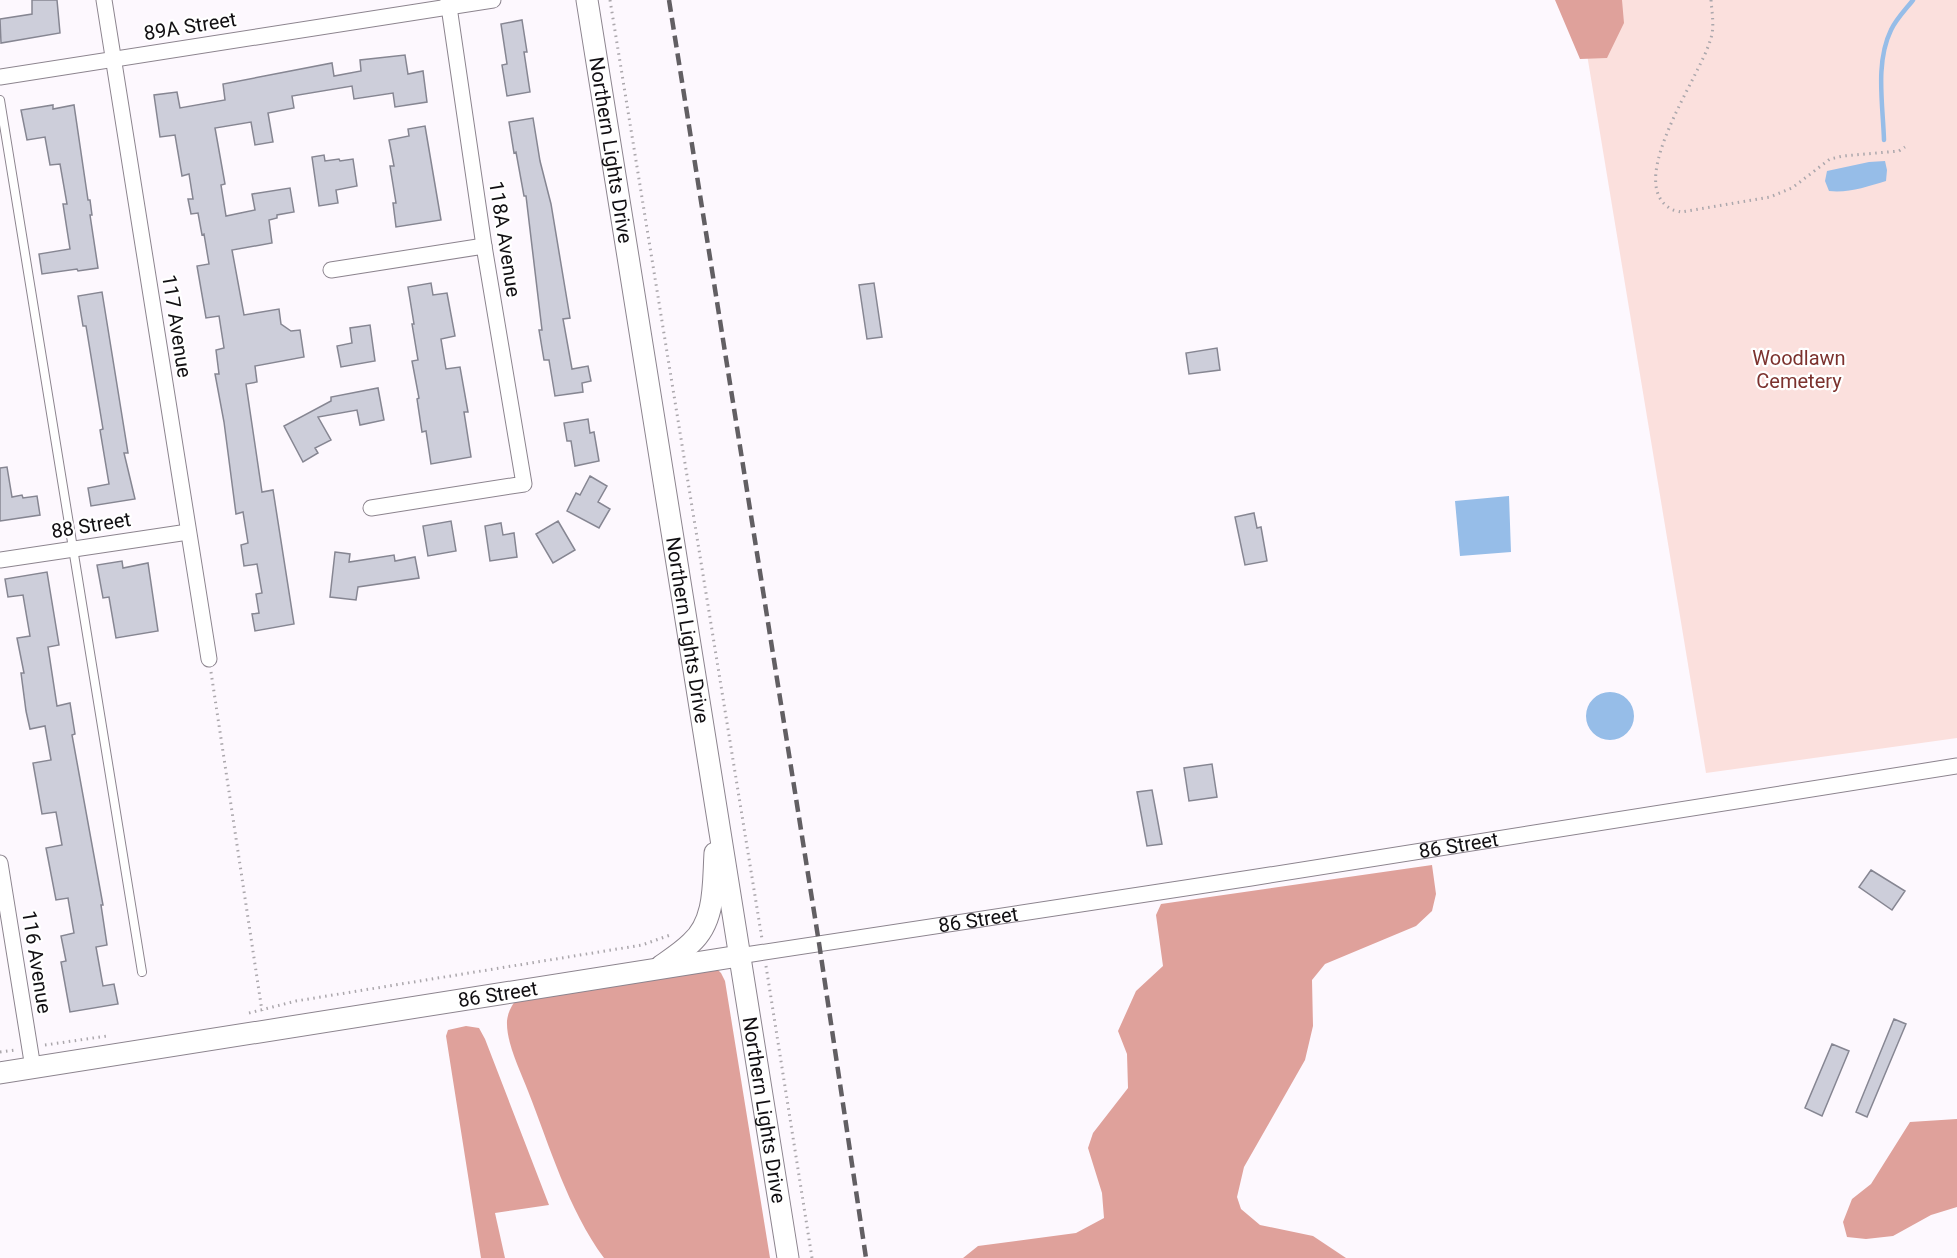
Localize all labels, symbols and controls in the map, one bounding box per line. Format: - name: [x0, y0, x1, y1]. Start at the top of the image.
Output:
- street label: 89A Street: [142, 7, 238, 45]
- street label: Northern Lights Drive: [584, 55, 638, 245]
- street label: 118A Avenue: [484, 179, 526, 299]
- street label: 117 Avenue: [157, 273, 197, 379]
- park label: Woodlawn Cemetery: [1752, 346, 1846, 393]
- street label: 88 Street: [50, 507, 132, 543]
- street label: Northern Lights Drive: [661, 535, 714, 725]
- street label: 86 Street: [1417, 827, 1500, 863]
- street label: 86 Street: [937, 902, 1020, 937]
- street label: 116 Avenue: [17, 909, 57, 1015]
- street label: 86 Street: [456, 976, 539, 1012]
- street label: Northern Lights Drive: [738, 1015, 791, 1205]

